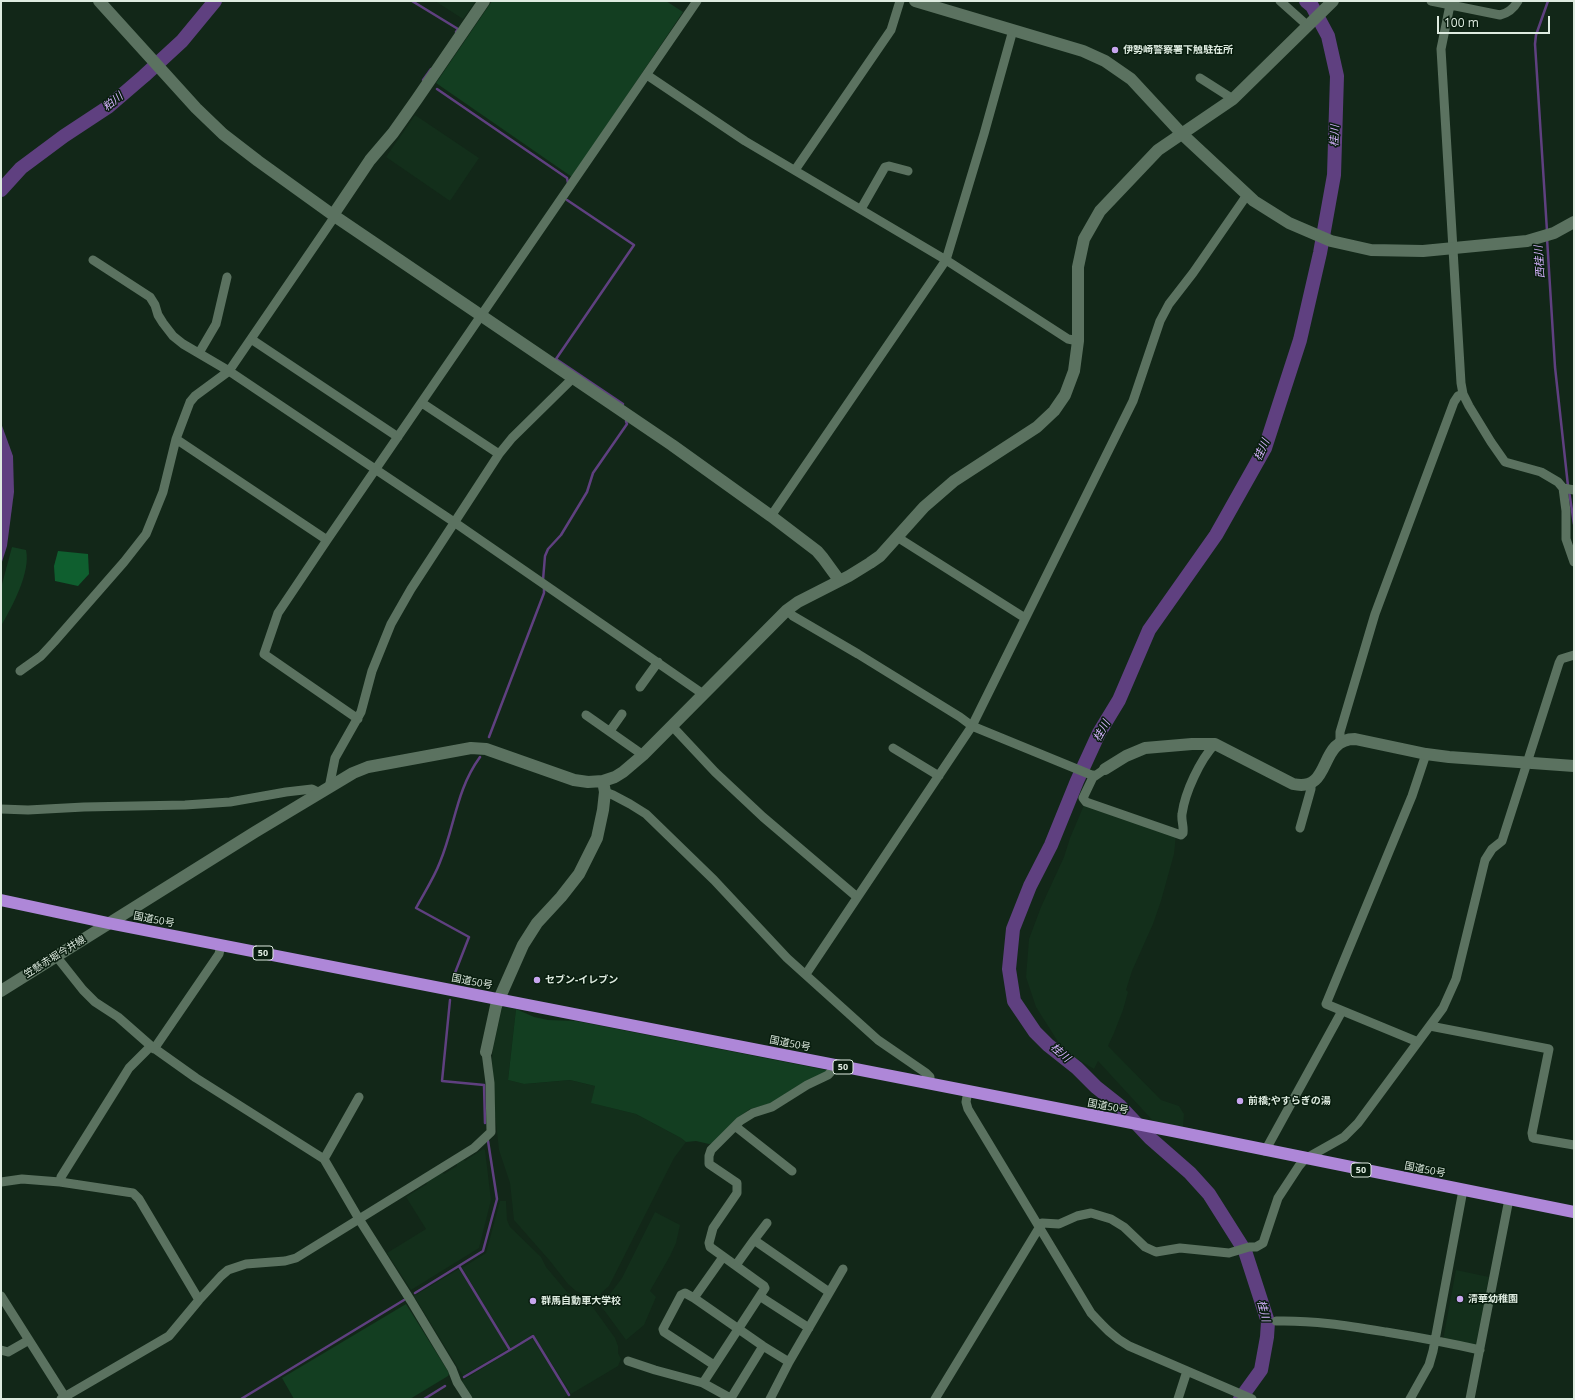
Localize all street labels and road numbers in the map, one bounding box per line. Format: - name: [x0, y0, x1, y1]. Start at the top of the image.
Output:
- street label: 国道50号: [133, 910, 175, 930]
- street label: 笠懸赤堀今井線: [22, 933, 88, 981]
- road number: 50: [253, 946, 273, 960]
- street label: 国道50号: [451, 972, 493, 992]
- street label: 国道50号: [769, 1034, 811, 1054]
- road number: 50: [833, 1060, 853, 1074]
- street label: 国道50号: [1087, 1097, 1129, 1117]
- street label: 国道50号: [1404, 1160, 1446, 1180]
- road number: 50: [1351, 1163, 1371, 1177]

